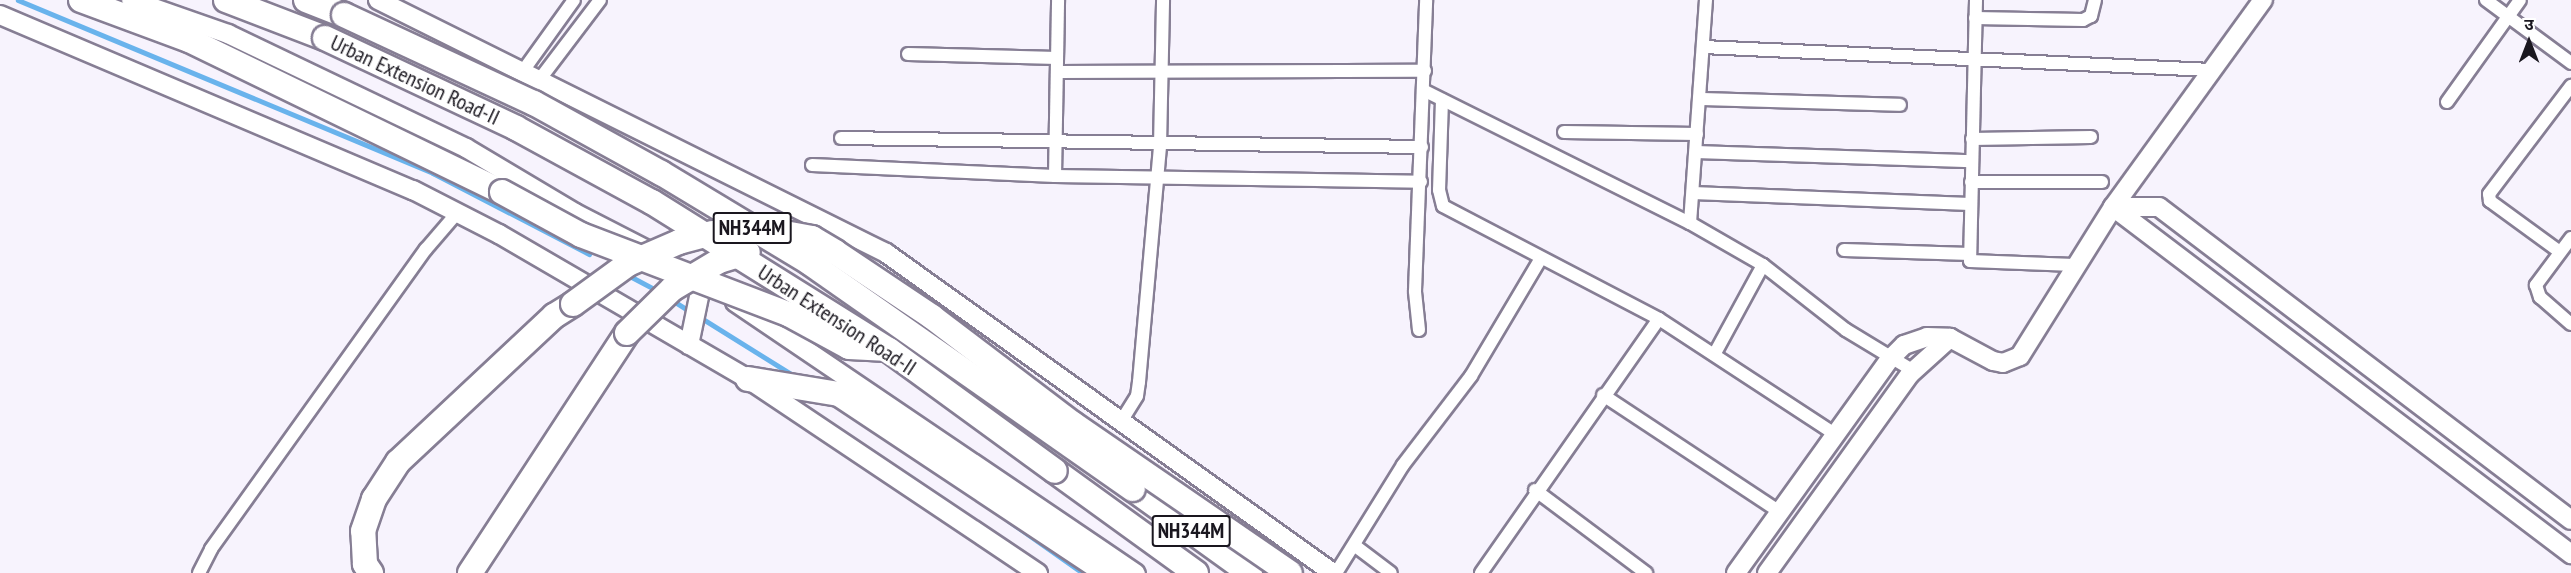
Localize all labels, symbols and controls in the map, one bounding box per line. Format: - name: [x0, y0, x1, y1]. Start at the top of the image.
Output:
- north arrow: [2499, 12, 2559, 72]
- text: उ: [2524, 14, 2534, 34]
- street label: Urban Extension Road-II: [326, 29, 504, 131]
- road number: NH344M: [712, 210, 792, 246]
- street label: Urban Extension Road-II: [753, 259, 921, 381]
- road number: NH344M: [1150, 513, 1232, 549]

